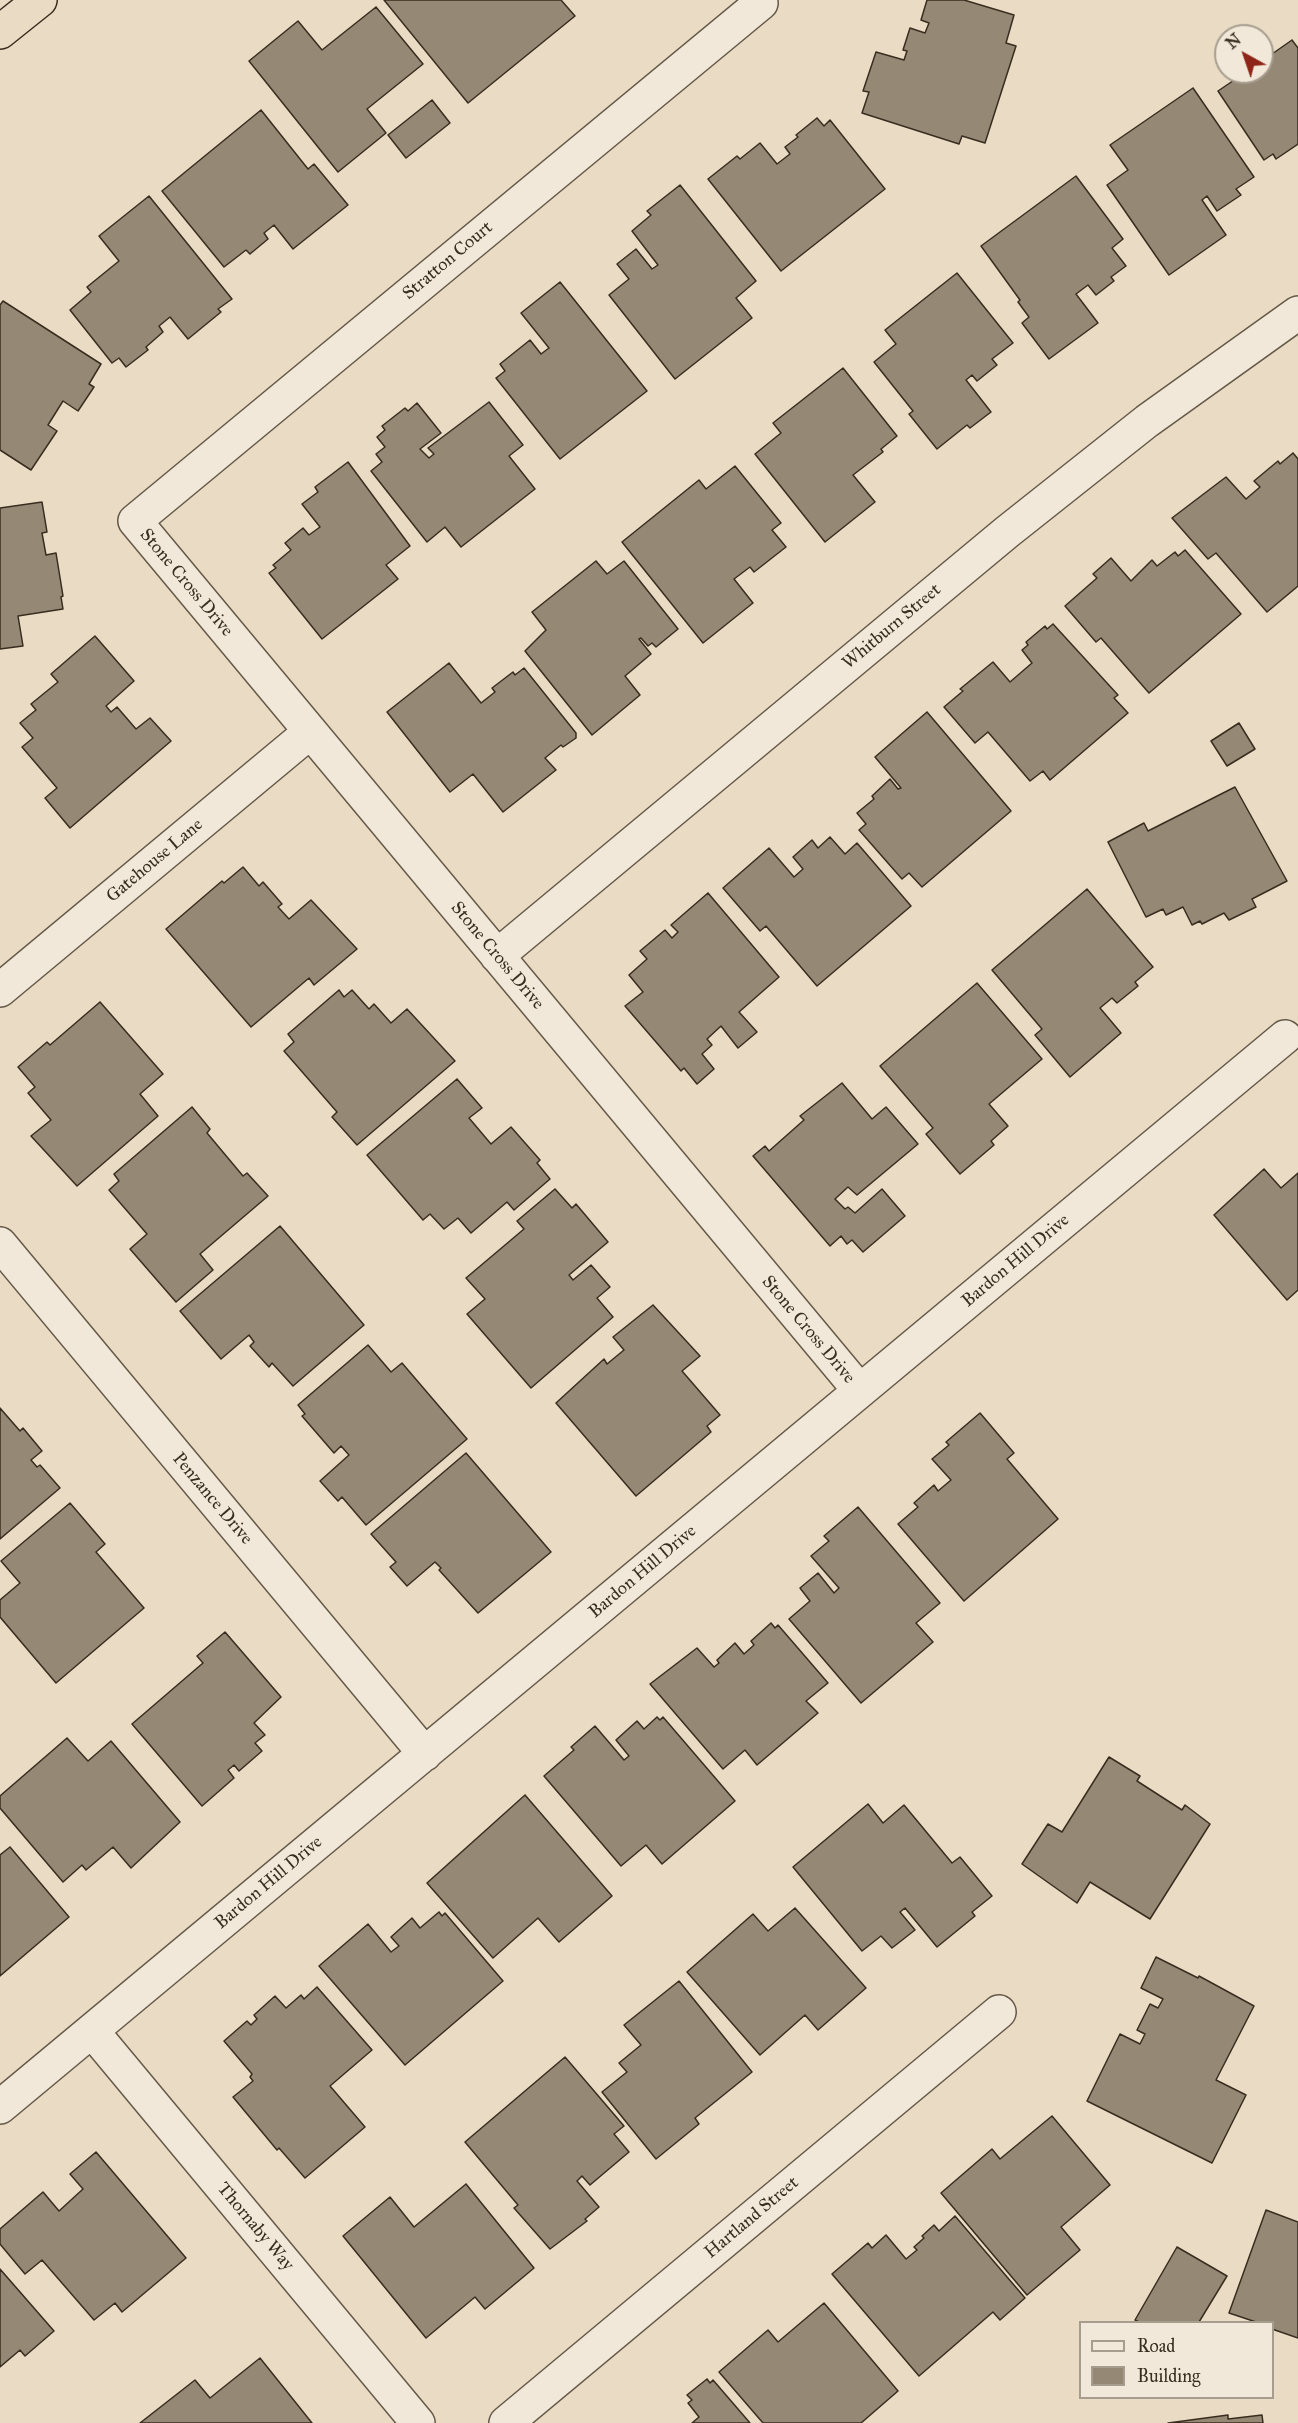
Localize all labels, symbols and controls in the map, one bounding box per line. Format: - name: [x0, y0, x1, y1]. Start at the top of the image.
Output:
- north arrow: [1214, 24, 1274, 84]
- text: N: [1222, 30, 1245, 53]
- street label: Stratton Court: [399, 217, 497, 305]
- street label: Stone Cross Drive: [135, 525, 237, 641]
- street label: Whitburn Street: [838, 580, 946, 674]
- street label: Gatehouse Lane: [102, 814, 208, 908]
- street label: Stone Cross Drive: [446, 898, 548, 1014]
- street label: Bardon Hill Drive: [958, 1210, 1074, 1312]
- street label: Stone Cross Drive: [757, 1272, 859, 1388]
- street label: Penzance Drive: [167, 1449, 257, 1549]
- street label: Bardon Hill Drive: [585, 1521, 701, 1623]
- street label: Bardon Hill Drive: [211, 1832, 327, 1934]
- street label: Hartland Street: [701, 2172, 803, 2264]
- street label: Thornaby Way: [212, 2179, 298, 2275]
- legend: [1079, 2321, 1274, 2399]
- text: Road: [1137, 2335, 1175, 2357]
- text: Building: [1137, 2365, 1200, 2387]

